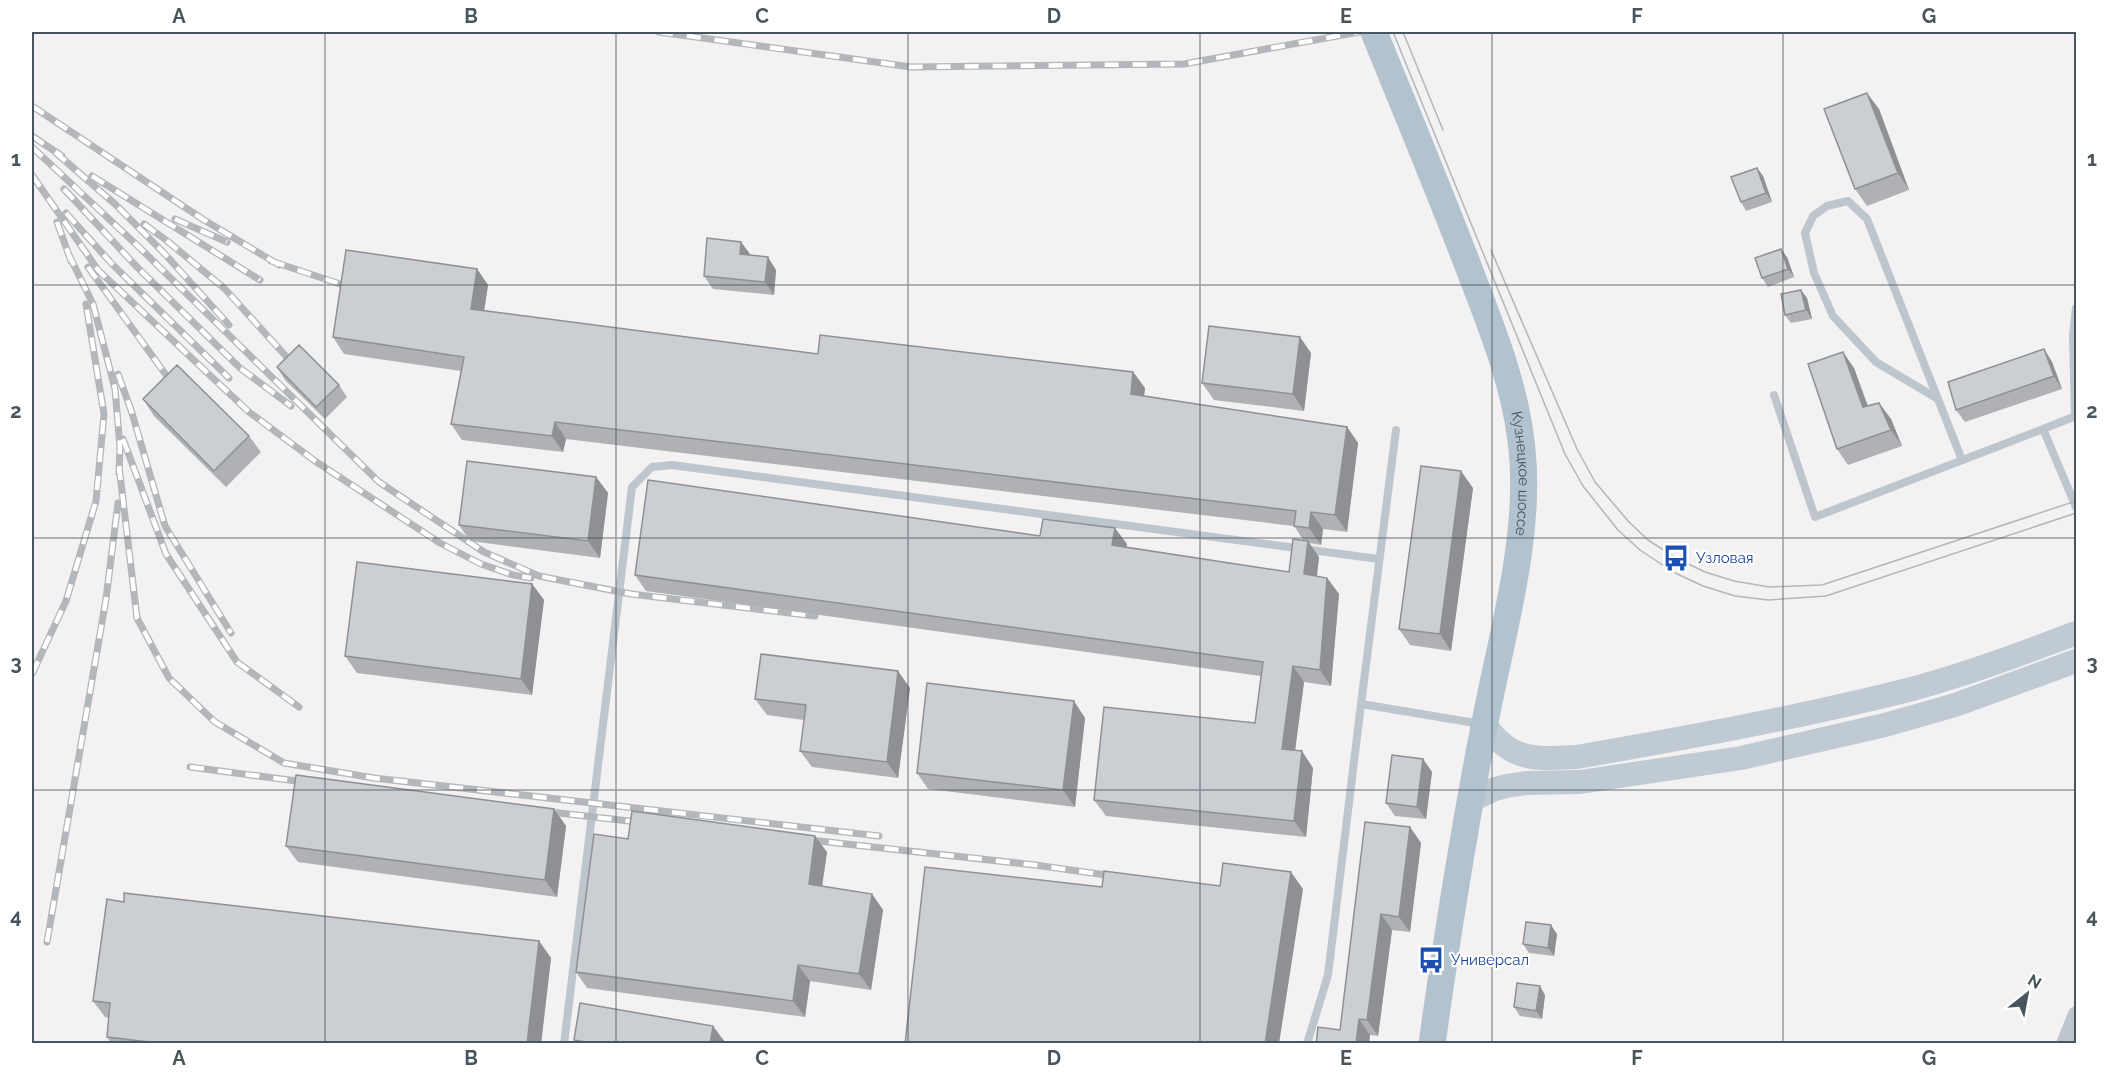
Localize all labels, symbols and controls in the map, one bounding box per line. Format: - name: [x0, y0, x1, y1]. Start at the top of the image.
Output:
- text: A: [172, 4, 186, 28]
- text: B: [464, 4, 478, 28]
- text: C: [755, 4, 769, 28]
- text: D: [1047, 4, 1061, 28]
- text: E: [1340, 4, 1352, 28]
- text: F: [1631, 4, 1643, 28]
- text: G: [1922, 4, 1936, 28]
- text: 1: [11, 147, 21, 171]
- text: 1: [2087, 147, 2097, 171]
- text: 2: [10, 399, 22, 423]
- text: 2: [2086, 399, 2098, 423]
- street label: Кузнецкое шоссе: [1507, 409, 1533, 537]
- bus stop icon: Узловая: [1661, 543, 1691, 573]
- place label: Узловая: [1696, 549, 1754, 567]
- text: 3: [10, 651, 22, 675]
- text: 3: [2086, 651, 2098, 675]
- text: 4: [10, 904, 22, 928]
- text: 4: [2086, 904, 2098, 928]
- bus stop icon: Универсал: [1416, 945, 1446, 975]
- place label: Универсал: [1451, 951, 1529, 969]
- north arrow: [1997, 964, 2057, 1024]
- text: N: [2024, 970, 2045, 993]
- text: A: [172, 1046, 186, 1070]
- text: B: [464, 1046, 478, 1070]
- text: C: [755, 1046, 769, 1070]
- text: D: [1047, 1046, 1061, 1070]
- text: E: [1340, 1046, 1352, 1070]
- text: F: [1631, 1046, 1643, 1070]
- text: G: [1922, 1046, 1936, 1070]

